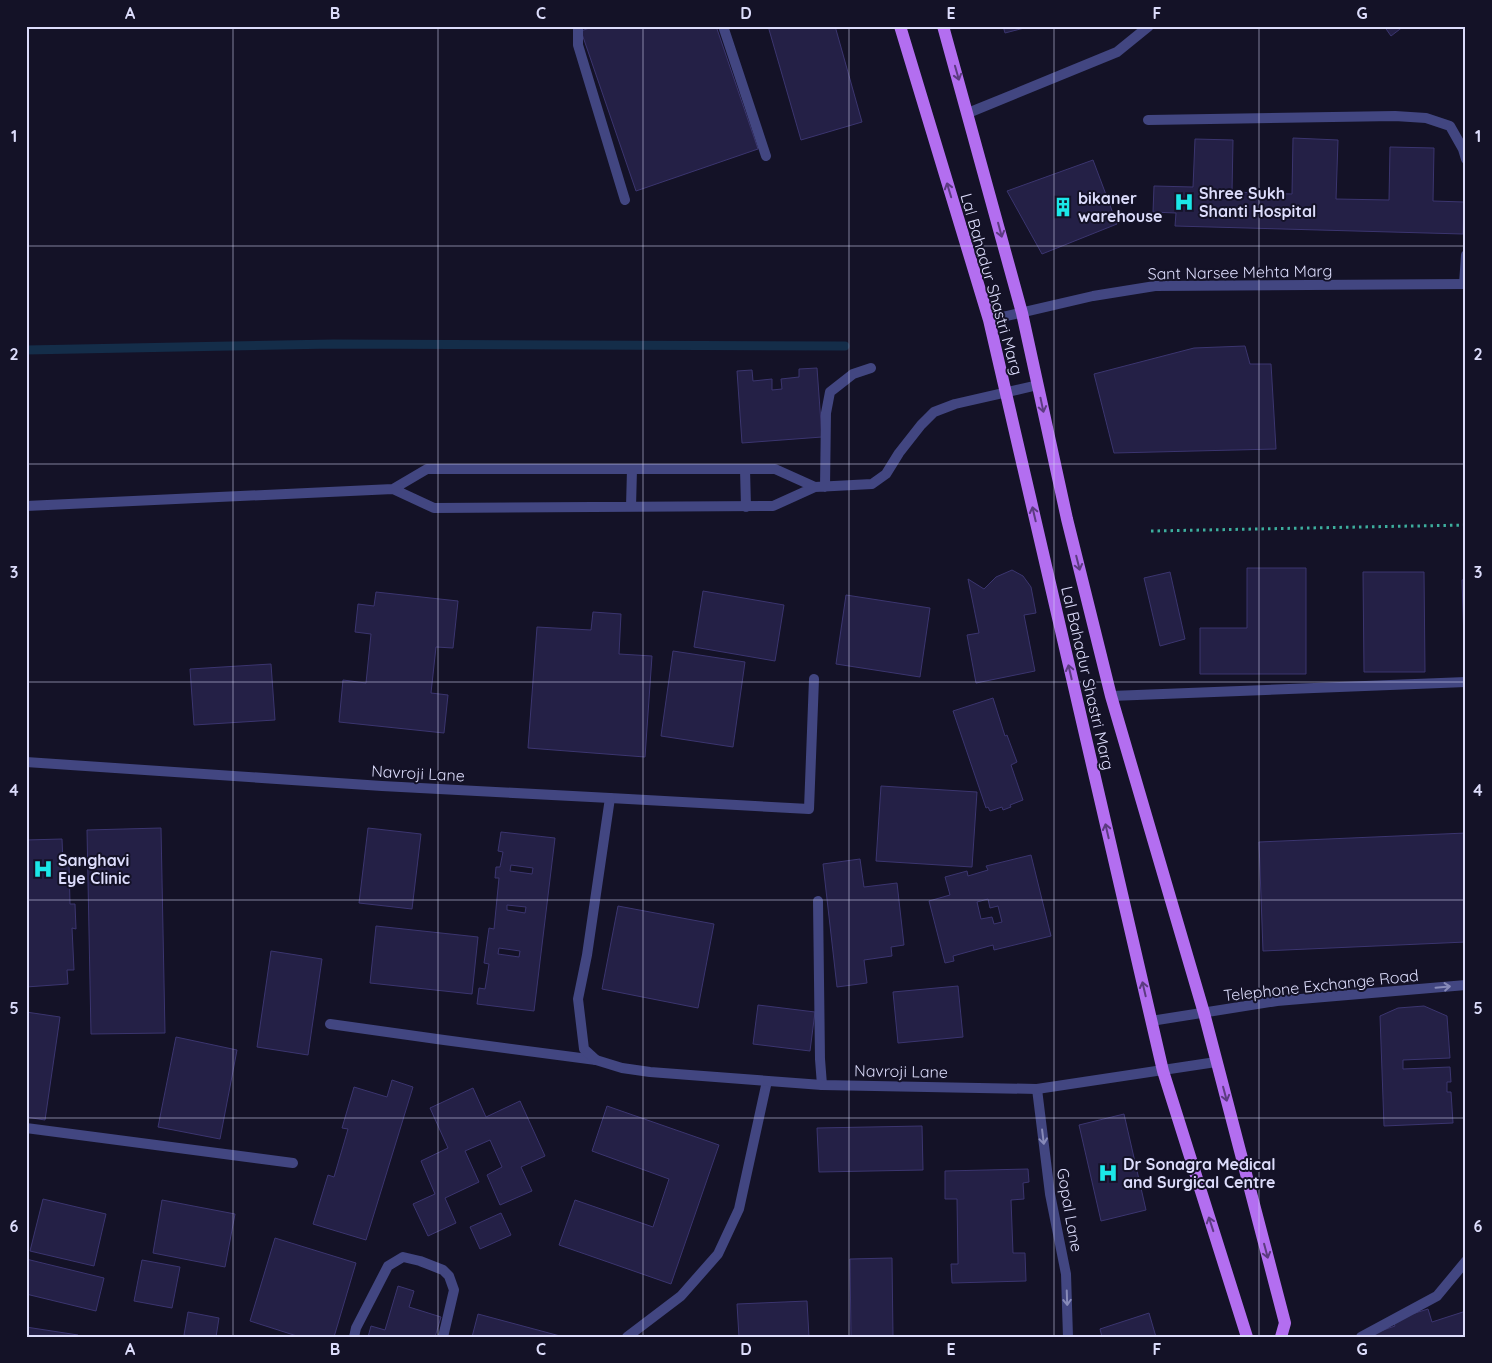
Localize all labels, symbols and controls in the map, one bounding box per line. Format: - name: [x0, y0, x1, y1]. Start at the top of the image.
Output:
- text: A: [125, 3, 136, 23]
- text: B: [330, 3, 340, 23]
- text: C: [536, 3, 546, 23]
- text: D: [740, 3, 752, 23]
- text: E: [946, 3, 956, 23]
- text: F: [1153, 3, 1162, 23]
- text: G: [1356, 3, 1368, 23]
- one-way arrow: [952, 65, 962, 81]
- text: 1: [11, 126, 17, 146]
- text: 1: [1475, 126, 1481, 146]
- one-way arrow: [944, 182, 954, 198]
- place label: Shree Sukh Shanti Hospital: [1199, 183, 1316, 221]
- place label: bikaner warehouse: [1078, 188, 1162, 226]
- street label: Lal Bahadur Shastri Marg: [956, 191, 1028, 377]
- hospital icon: Shree Sukh Shanti Hospital: [1173, 191, 1195, 213]
- building icon: bikaner warehouse: [1052, 196, 1074, 218]
- one-way arrow: [995, 221, 1005, 237]
- street label: Sant Narsee Mehta Marg: [1147, 260, 1333, 284]
- text: 2: [9, 344, 19, 364]
- text: 2: [1473, 344, 1483, 364]
- one-way arrow: [1038, 396, 1047, 412]
- one-way arrow: [1029, 507, 1038, 523]
- one-way arrow: [1074, 555, 1083, 571]
- text: 3: [10, 562, 18, 582]
- text: 3: [1474, 562, 1482, 582]
- street label: Lal Bahadur Shastri Marg: [1057, 584, 1119, 772]
- one-way arrow: [1065, 665, 1074, 681]
- street label: Navroji Lane: [371, 761, 465, 785]
- text: 4: [9, 780, 19, 800]
- text: 4: [1473, 780, 1483, 800]
- one-way arrow: [1102, 823, 1111, 839]
- place label: Sanghavi Eye Clinic: [58, 850, 130, 888]
- hospital icon: Sanghavi Eye Clinic: [32, 858, 54, 880]
- street label: Telephone Exchange Road: [1222, 965, 1420, 1005]
- one-way arrow: [1139, 982, 1148, 998]
- one-way arrow: [1435, 983, 1451, 992]
- text: 5: [9, 998, 19, 1018]
- text: 5: [1473, 998, 1483, 1018]
- street label: Navroji Lane: [854, 1060, 948, 1082]
- one-way arrow: [1220, 1085, 1230, 1101]
- one-way arrow: [1038, 1129, 1048, 1145]
- place label: Dr Sonagra Medical and Surgical Centre: [1123, 1154, 1276, 1192]
- hospital icon: Dr Sonagra Medical and Surgical Centre: [1097, 1162, 1119, 1184]
- street label: Gopal Lane: [1053, 1167, 1087, 1253]
- text: 6: [10, 1216, 19, 1236]
- one-way arrow: [1206, 1216, 1216, 1232]
- text: 6: [1474, 1216, 1483, 1236]
- one-way arrow: [1262, 1242, 1271, 1258]
- one-way arrow: [1062, 1290, 1071, 1306]
- text: A: [125, 1339, 136, 1359]
- text: B: [330, 1339, 340, 1359]
- text: C: [536, 1339, 546, 1359]
- text: D: [740, 1339, 752, 1359]
- text: E: [946, 1339, 956, 1359]
- text: F: [1153, 1339, 1162, 1359]
- text: G: [1356, 1339, 1368, 1359]

